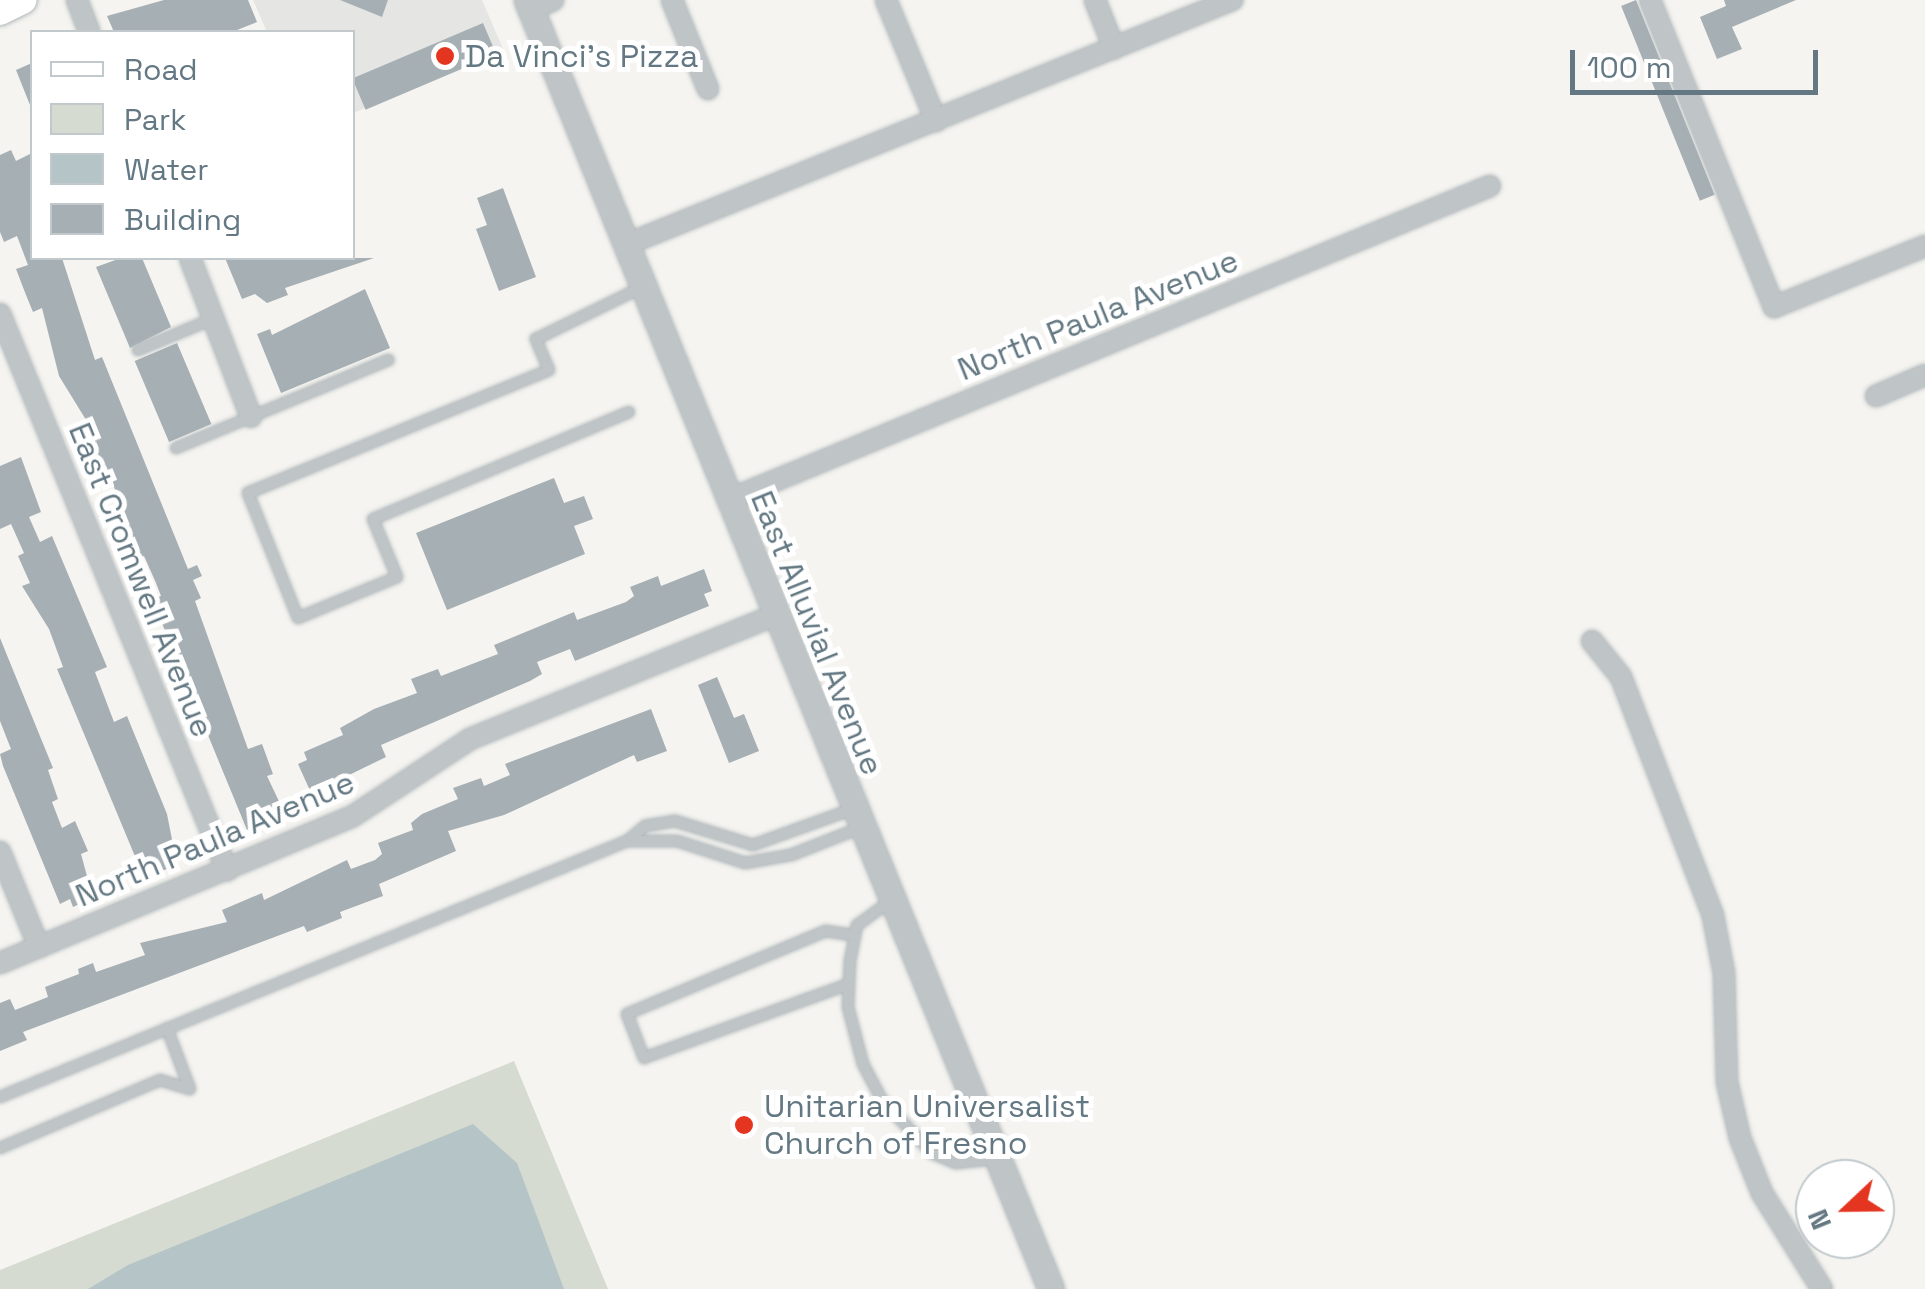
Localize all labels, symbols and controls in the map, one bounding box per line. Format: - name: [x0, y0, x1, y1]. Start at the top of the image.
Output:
- legend: [30, 30, 355, 260]
- scale bar: [1575, 30, 1822, 92]
- place label: Da Vinci's Pizza: [465, 37, 699, 75]
- marker: Da Vinci's Pizza: [434, 45, 456, 67]
- text: 100 m: [1587, 48, 1672, 87]
- text: Road: [124, 50, 198, 89]
- text: Park: [124, 100, 186, 139]
- text: Water: [124, 150, 209, 189]
- text: Building: [124, 200, 241, 239]
- street label: North Paula Avenue: [952, 241, 1244, 389]
- street label: East Cromwell Avenue: [60, 417, 222, 743]
- street label: East Alluvial Avenue: [742, 485, 892, 781]
- street label: North Paula Avenue: [70, 763, 360, 915]
- place label: Unitarian Universalist Church of Fresno: [764, 1088, 1090, 1163]
- marker: Unitarian Universalist Church of Fresno: [733, 1114, 755, 1136]
- north arrow: [1795, 1159, 1895, 1259]
- text: N: [1799, 1204, 1839, 1235]

